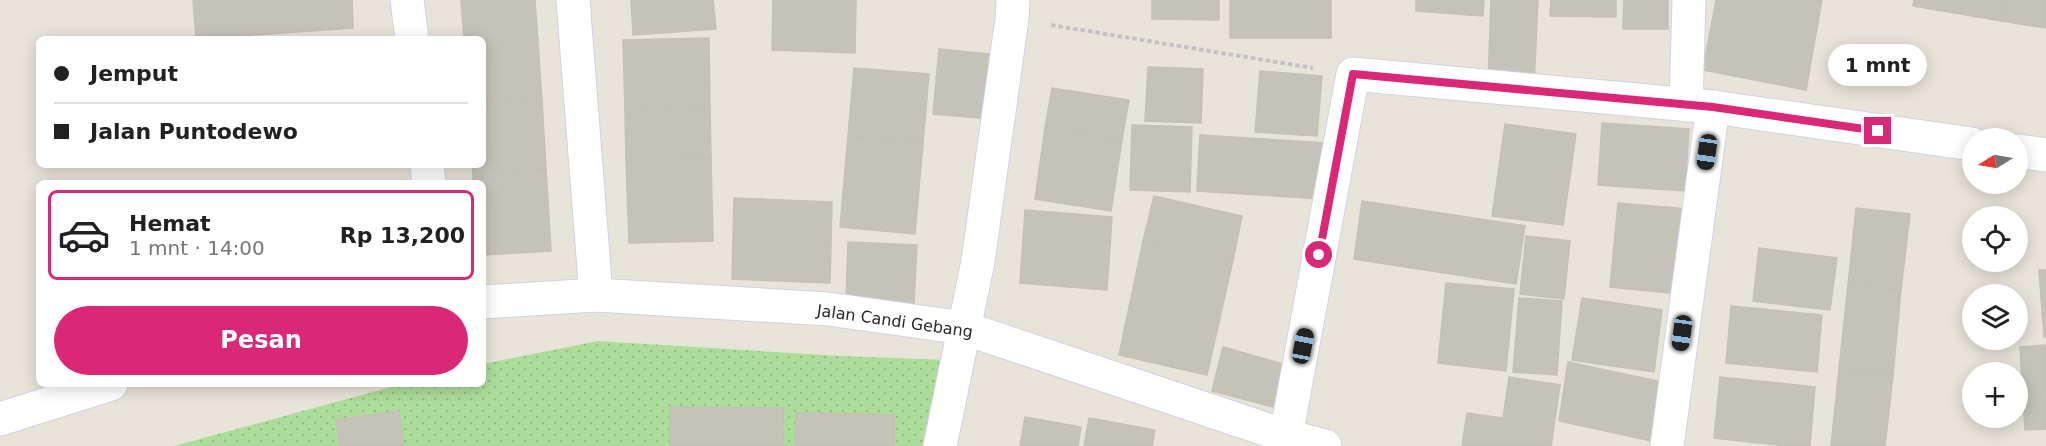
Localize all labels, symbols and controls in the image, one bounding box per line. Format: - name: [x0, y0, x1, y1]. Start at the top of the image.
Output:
- callout: 1 mnt: [1828, 44, 1928, 86]
- text: 1 mnt: [1845, 53, 1910, 77]
- text: Jemput: [90, 61, 178, 86]
- route end: [1864, 117, 1891, 144]
- text: Jalan Puntodewo: [90, 119, 298, 144]
- north arrow: [1962, 128, 2028, 194]
- map controls: [1962, 128, 2028, 428]
- car: [1696, 133, 1718, 171]
- button: locate: [1962, 206, 2028, 272]
- icon: car: [57, 208, 111, 262]
- text: Hemat: [129, 211, 211, 236]
- text: Rp 13,200: [340, 223, 465, 248]
- text: 1 mnt · 14:00: [129, 236, 265, 260]
- route start: [1305, 241, 1332, 268]
- button: layers: [1962, 284, 2028, 350]
- street label: Jalan Candi Gebang: [815, 301, 974, 341]
- button: Pesan: [54, 306, 468, 375]
- car: [1671, 314, 1693, 352]
- car: [1291, 327, 1315, 365]
- button: +: [1962, 362, 2028, 428]

